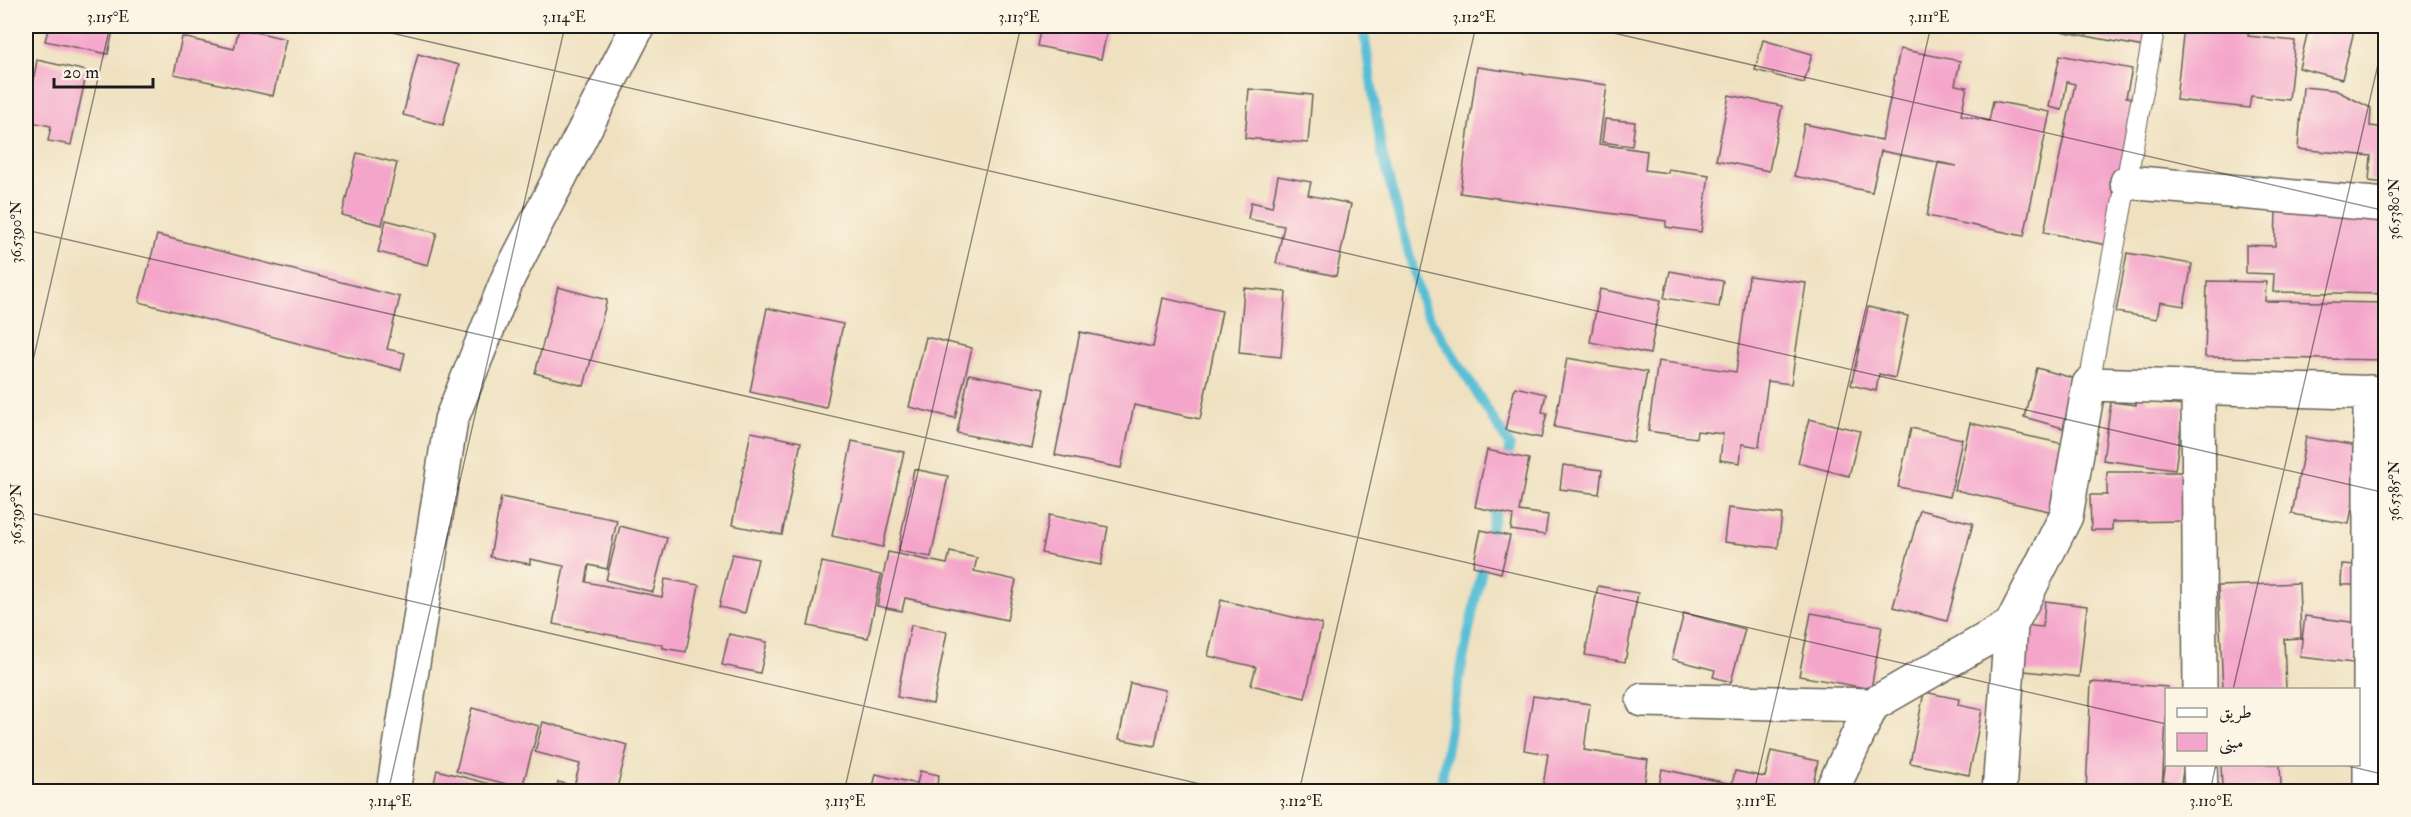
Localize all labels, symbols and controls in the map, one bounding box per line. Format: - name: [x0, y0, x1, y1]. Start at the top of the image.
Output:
- text: 3.115°E: [87, 8, 129, 27]
- text: 3.114°E: [542, 8, 586, 27]
- text: 3.113°E: [998, 8, 1040, 27]
- text: 3.112°E: [1452, 8, 1496, 27]
- text: 3.111°E: [1909, 8, 1950, 27]
- scale bar: [54, 51, 153, 89]
- text: 20 m: [63, 61, 99, 84]
- text: 36.5380°N: [2385, 178, 2404, 240]
- text: 36.5390°N: [7, 200, 26, 263]
- text: 36.5385°N: [2385, 460, 2404, 521]
- text: 36.5395°N: [7, 483, 26, 545]
- legend: [2165, 688, 2360, 766]
- text: طريق: [2219, 701, 2252, 724]
- text: مبنى: [2219, 731, 2244, 755]
- text: 3.114°E: [368, 792, 412, 811]
- text: 3.113°E: [824, 792, 866, 811]
- text: 3.112°E: [1279, 792, 1323, 811]
- text: 3.111°E: [1736, 792, 1777, 811]
- text: 3.110°E: [2189, 792, 2233, 811]

